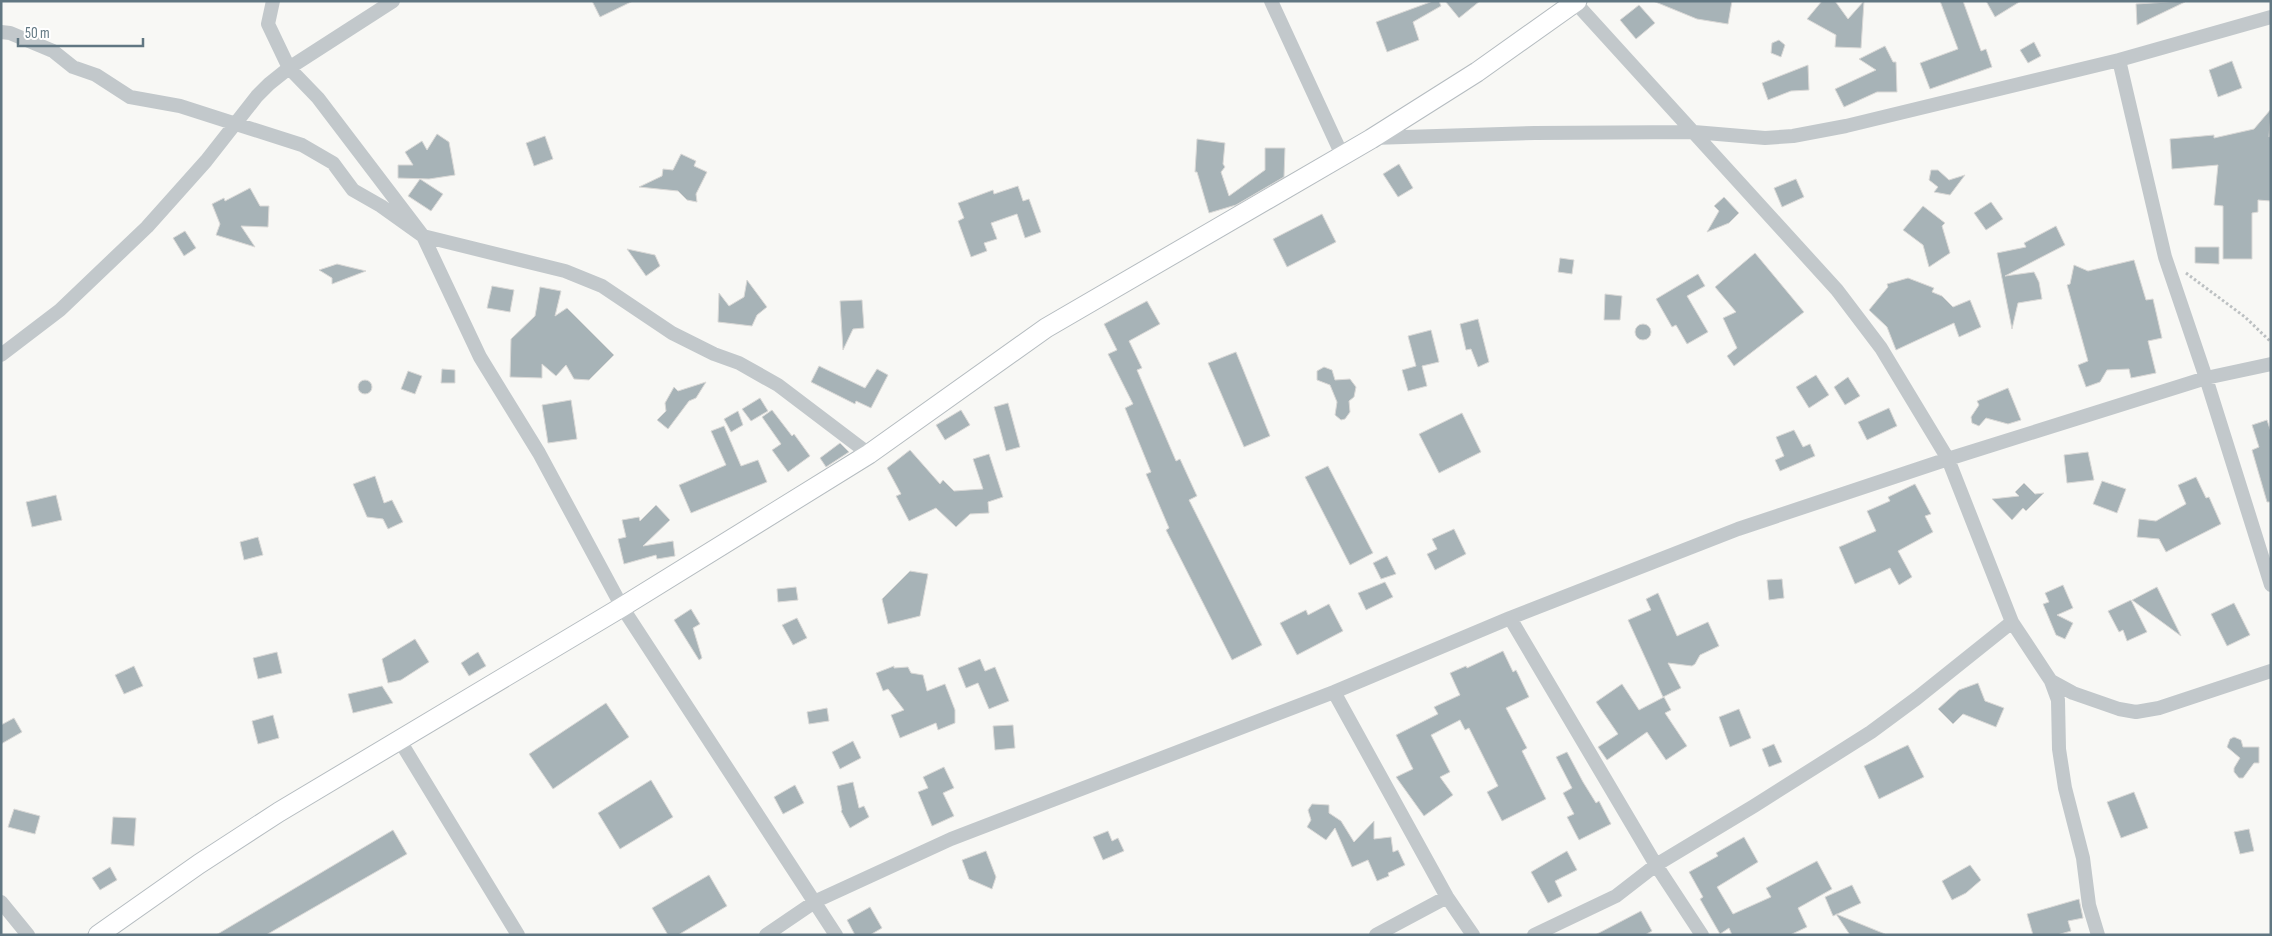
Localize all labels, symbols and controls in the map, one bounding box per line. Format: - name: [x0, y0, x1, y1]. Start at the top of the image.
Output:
- scale bar: [18, 15, 142, 47]
- text: 50 m: [25, 24, 50, 43]

